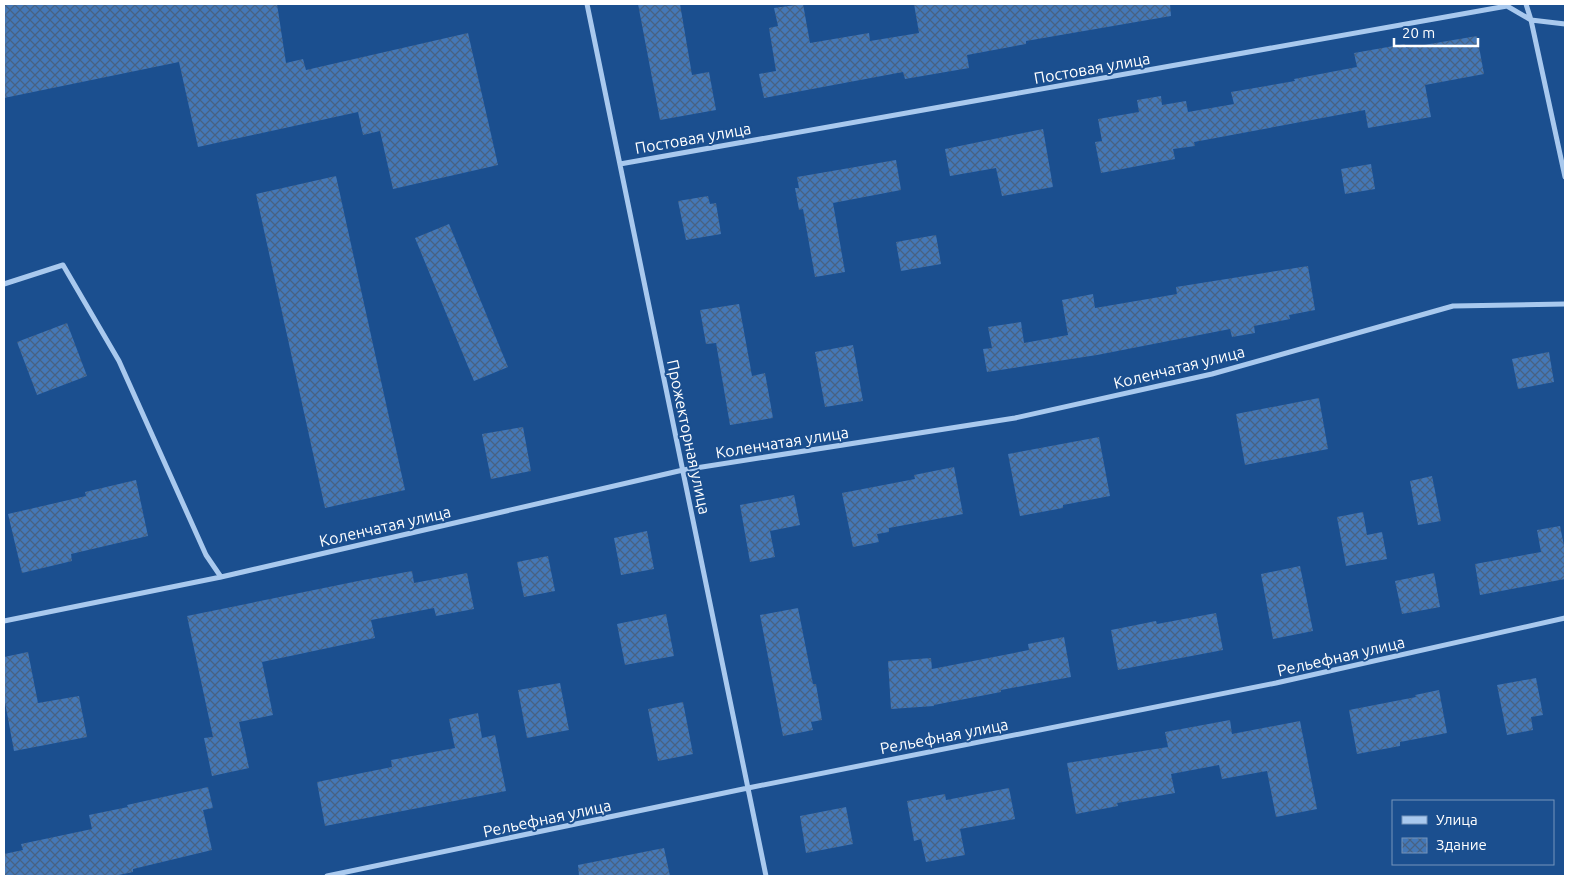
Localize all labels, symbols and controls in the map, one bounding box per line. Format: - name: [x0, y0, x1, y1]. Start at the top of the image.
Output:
- scale bar: [1394, 15, 1478, 47]
- text: 20 m: [1402, 24, 1435, 41]
- street label: Постовая улица: [1033, 49, 1151, 87]
- street label: Постовая улица: [634, 119, 752, 157]
- street label: Коленчатая улица: [1112, 342, 1246, 392]
- street label: Прожекторная улица: [664, 358, 714, 516]
- street label: Коленчатая улица: [714, 423, 850, 461]
- street label: Коленчатая улица: [317, 502, 453, 550]
- street label: Рельефная улица: [1275, 633, 1407, 679]
- street label: Рельефная улица: [878, 715, 1010, 757]
- street label: Рельефная улица: [481, 796, 613, 840]
- legend: [1392, 800, 1554, 865]
- text: Улица: [1436, 811, 1478, 828]
- text: Здание: [1436, 836, 1487, 853]

